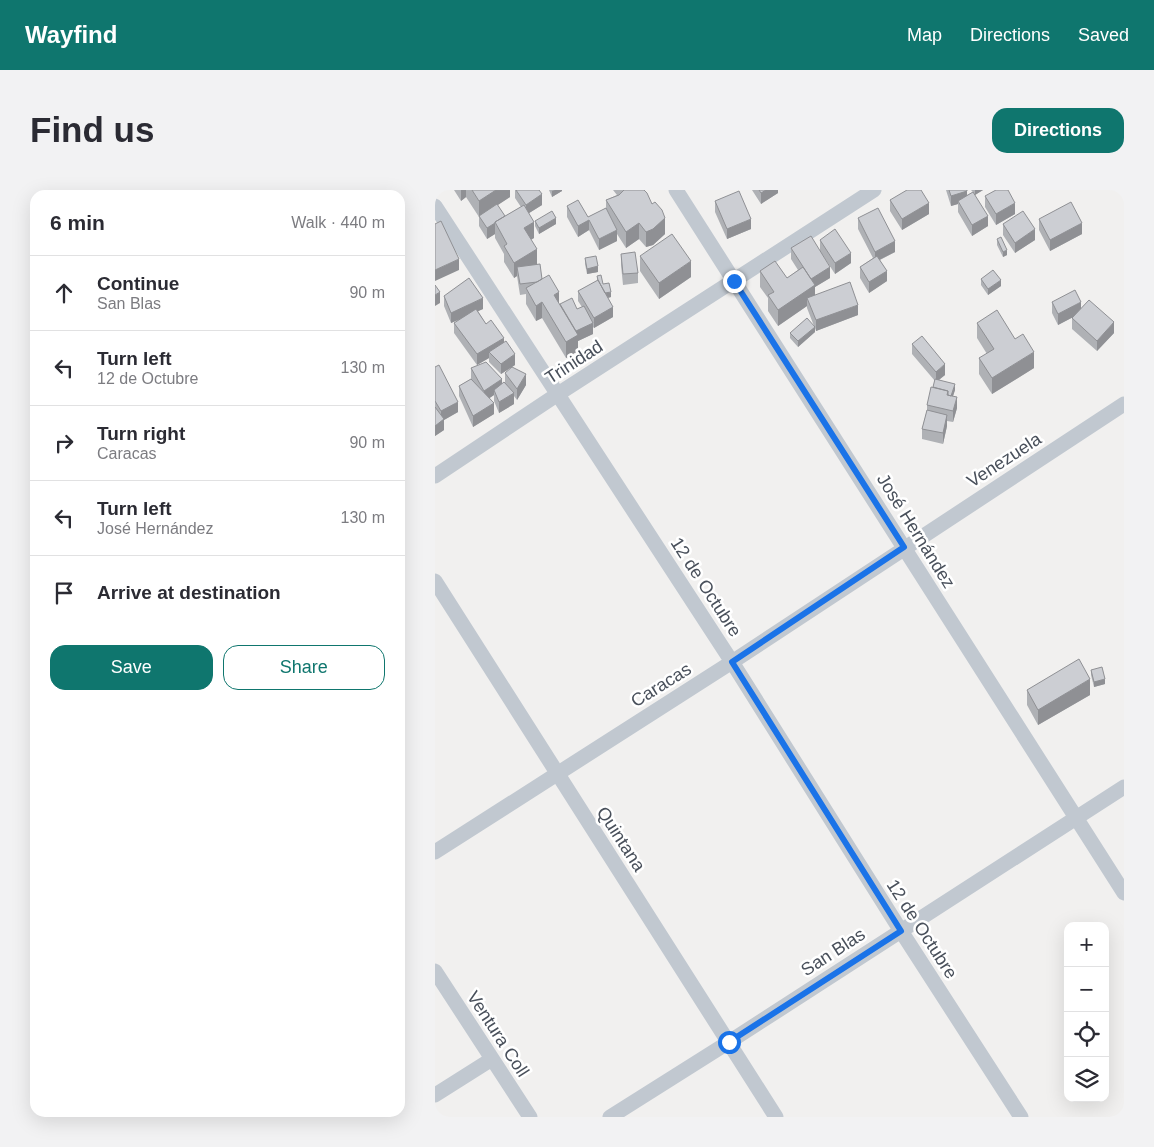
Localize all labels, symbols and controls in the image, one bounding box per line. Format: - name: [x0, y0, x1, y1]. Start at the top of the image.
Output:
- text: Wayfind: [25, 21, 117, 48]
- text: Map: [907, 25, 942, 45]
- text: Directions: [970, 25, 1050, 45]
- text: Saved: [1078, 25, 1129, 45]
- button: Directions: [992, 108, 1124, 153]
- text: Find us: [30, 110, 154, 149]
- text: 6 min: [50, 211, 105, 234]
- text: Walk · 440 m: [291, 214, 385, 231]
- route end: [723, 270, 746, 293]
- text: Continue: [97, 273, 179, 294]
- icon: ahead: [50, 279, 78, 307]
- text: 90 m: [349, 284, 385, 301]
- text: San Blas: [97, 295, 161, 312]
- street label: Trinidad: [542, 336, 606, 388]
- text: Turn left: [97, 348, 172, 369]
- icon: left: [50, 354, 78, 382]
- text: 130 m: [341, 359, 385, 376]
- text: 12 de Octubre: [97, 370, 198, 387]
- text: Turn right: [97, 423, 185, 444]
- street label: Venezuela: [963, 428, 1046, 491]
- icon: right: [50, 429, 78, 457]
- text: 90 m: [349, 434, 385, 451]
- text: Caracas: [97, 445, 157, 462]
- street label: José Hernández: [873, 470, 959, 592]
- text: Turn left: [97, 498, 172, 519]
- icon: left: [50, 504, 78, 532]
- text: 130 m: [341, 509, 385, 526]
- text: José Hernández: [97, 520, 214, 537]
- street label: 12 de Octubre: [667, 534, 745, 640]
- icon: arrive: [50, 579, 78, 607]
- text: Arrive at destination: [97, 582, 281, 603]
- button: Save: [50, 645, 213, 690]
- button: Share: [223, 645, 385, 690]
- street label: Caracas: [627, 659, 695, 711]
- street label: Quintana: [593, 803, 650, 876]
- street label: 12 de Octubre: [883, 876, 961, 982]
- map controls: [1064, 922, 1109, 1102]
- button: +: [1064, 922, 1109, 967]
- street label: San Blas: [797, 924, 869, 980]
- button: −: [1064, 967, 1109, 1012]
- street label: Ventura Coll: [463, 987, 533, 1081]
- button: locate: [1064, 1012, 1109, 1057]
- route start: [718, 1031, 741, 1054]
- button: layers: [1064, 1057, 1109, 1102]

